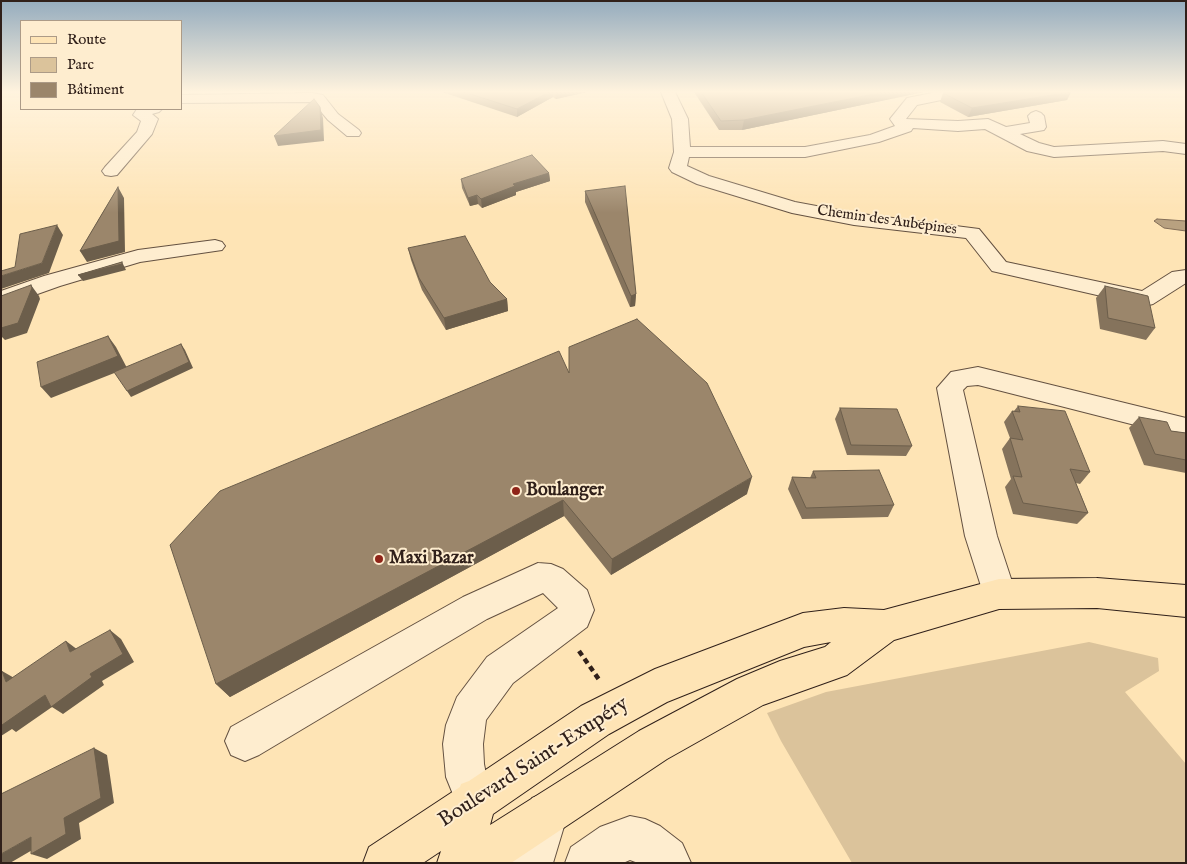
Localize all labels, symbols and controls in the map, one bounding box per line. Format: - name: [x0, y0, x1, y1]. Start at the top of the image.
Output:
- legend: [20, 20, 182, 110]
- text: Route: [67, 30, 106, 49]
- text: Parc: [67, 55, 94, 74]
- text: Bâtiment: [67, 80, 124, 99]
- street label: Chemin des Aubépines: [816, 202, 958, 240]
- place label: Boulanger: [526, 480, 604, 502]
- marker: Boulanger: [510, 485, 522, 497]
- place label: Maxi Bazar: [389, 548, 474, 570]
- marker: Maxi Bazar: [373, 553, 385, 565]
- street label: Boulevard Saint-Exupéry: [434, 692, 634, 834]

